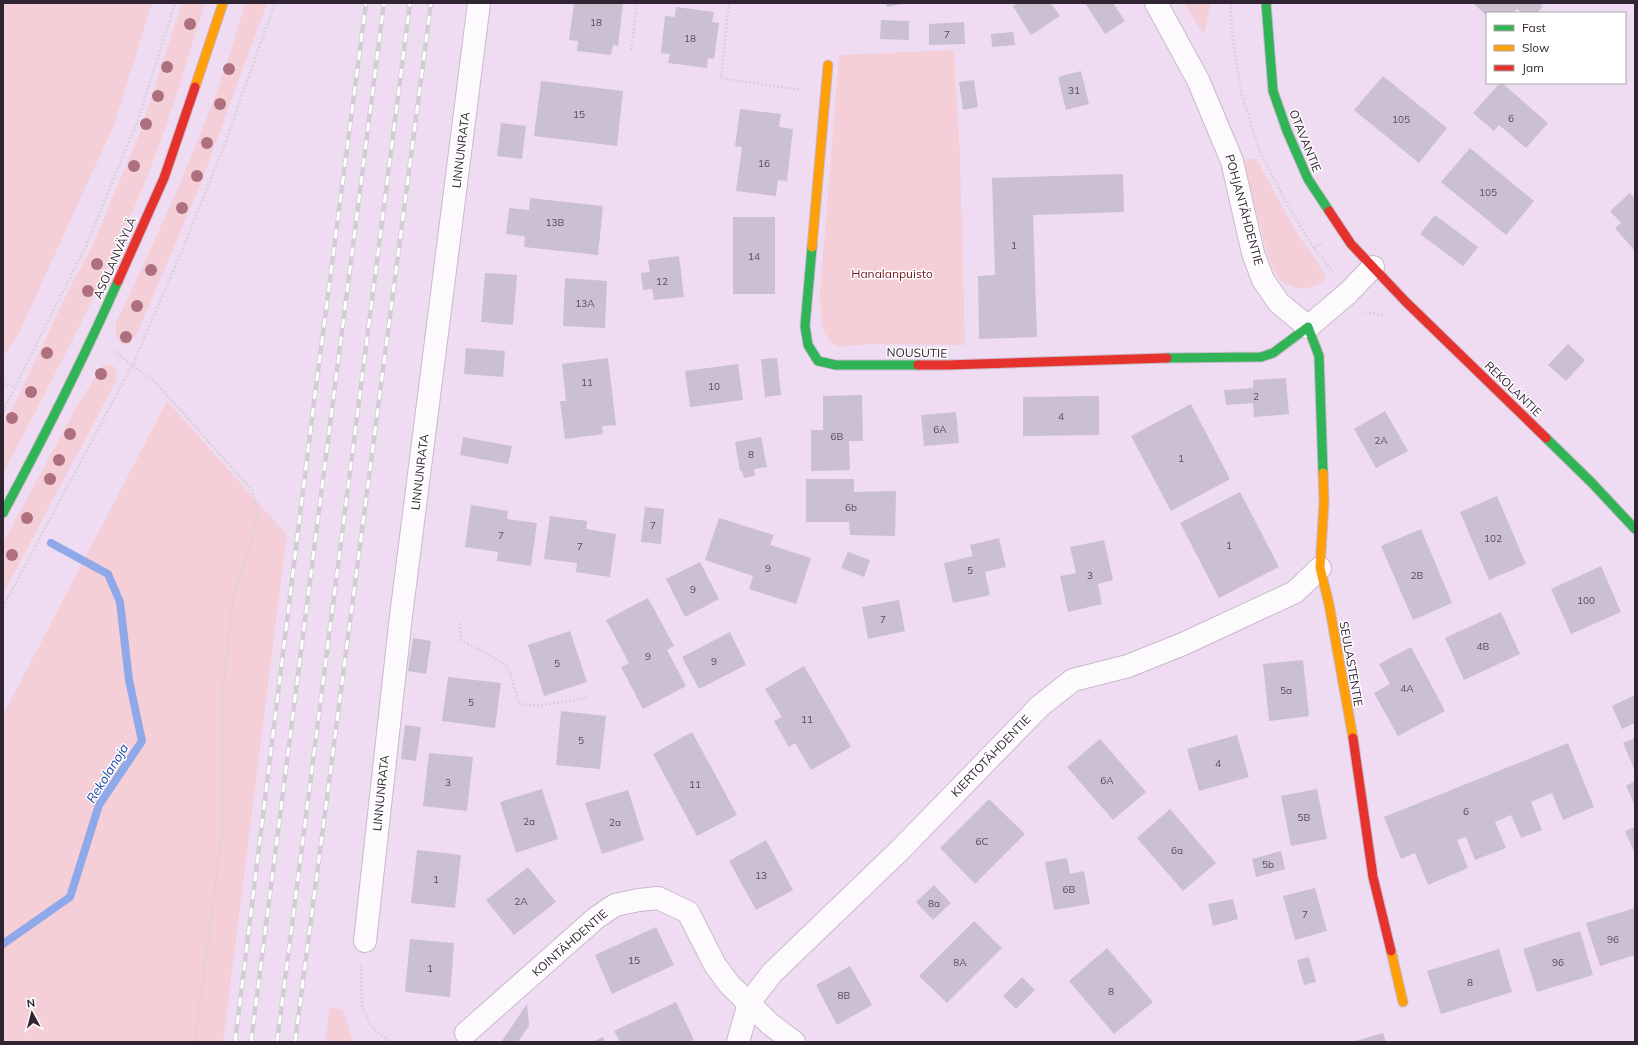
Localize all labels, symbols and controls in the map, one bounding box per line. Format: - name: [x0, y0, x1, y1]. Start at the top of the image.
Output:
- legend: [1486, 12, 1626, 84]
- house number: 18: [590, 16, 602, 29]
- text: Fast: [1522, 20, 1546, 35]
- house number: 7: [944, 28, 950, 41]
- house number: 18: [684, 32, 696, 45]
- text: Slow: [1522, 40, 1550, 55]
- text: Jam: [1522, 60, 1544, 75]
- house number: 31: [1068, 84, 1080, 97]
- street label: OTAVANTIE: [1286, 107, 1325, 174]
- house number: 15: [573, 108, 585, 121]
- street label: LINNUNRATA: [448, 111, 473, 189]
- house number: 6: [1508, 112, 1514, 125]
- house number: 105: [1392, 113, 1410, 126]
- street label: POHJANTÄHDENTIE: [1222, 153, 1267, 267]
- house number: 16: [758, 157, 770, 170]
- house number: 105: [1479, 186, 1497, 199]
- street label: ASOLANVÄYLÄ: [90, 214, 139, 301]
- house number: 13B: [546, 216, 565, 229]
- house number: 1: [1011, 239, 1017, 252]
- house number: 14: [748, 250, 760, 263]
- park label: Hanalanpuisto: [851, 266, 933, 281]
- house number: 12: [656, 275, 668, 288]
- house number: 13A: [575, 297, 595, 310]
- street label: NOUSUTIE: [887, 344, 947, 361]
- street label: REKOLANTIE: [1482, 358, 1545, 420]
- house number: 11: [581, 376, 593, 389]
- house number: 10: [708, 380, 720, 393]
- house number: 2: [1253, 390, 1259, 403]
- house number: 4: [1058, 410, 1064, 423]
- house number: 6A: [933, 423, 947, 436]
- house number: 6B: [831, 430, 844, 443]
- street label: LINNUNRATA: [407, 433, 432, 511]
- house number: 2A: [1374, 434, 1388, 447]
- house number: 8: [748, 448, 754, 461]
- house number: 1: [1178, 452, 1184, 465]
- house number: 6b: [845, 501, 857, 514]
- house number: 7: [650, 519, 656, 532]
- house number: 7: [498, 529, 504, 542]
- house number: 102: [1484, 532, 1502, 545]
- house number: 1: [1226, 539, 1232, 552]
- house number: 7: [577, 540, 583, 553]
- house number: 9: [765, 562, 771, 575]
- house number: 5: [967, 564, 973, 577]
- house number: 3: [1087, 569, 1093, 582]
- house number: 2B: [1411, 569, 1424, 582]
- house number: 9: [690, 583, 696, 596]
- house number: 100: [1577, 594, 1595, 607]
- house number: 7: [880, 613, 886, 626]
- street label: SEULASTENTIE: [1337, 620, 1366, 708]
- house number: 4B: [1477, 640, 1490, 653]
- house number: 9: [645, 650, 651, 663]
- house number: 9: [711, 655, 717, 668]
- house number: 5: [554, 657, 560, 670]
- house number: 4A: [1400, 682, 1414, 695]
- house number: 5a: [1280, 684, 1292, 697]
- house number: 5: [468, 696, 474, 709]
- street label: KIERTOTÄHDENTIE: [948, 712, 1034, 800]
- house number: 11: [801, 713, 813, 726]
- house number: 5: [578, 734, 584, 747]
- water label: Rekolanoja: [83, 740, 132, 806]
- street label: LINNUNRATA: [369, 754, 392, 832]
- house number: 4: [1215, 757, 1221, 770]
- house number: 6A: [1100, 774, 1114, 787]
- house number: 3: [445, 776, 451, 789]
- house number: 11: [689, 778, 701, 791]
- house number: 6: [1463, 805, 1469, 818]
- house number: 5B: [1298, 811, 1311, 824]
- house number: 2a: [523, 815, 535, 828]
- house number: 2a: [609, 816, 621, 829]
- house number: 6C: [976, 835, 989, 848]
- house number: 6a: [1171, 844, 1183, 857]
- house number: 5b: [1262, 858, 1274, 871]
- house number: 13: [755, 869, 767, 882]
- house number: 1: [433, 873, 439, 886]
- house number: 6B: [1063, 883, 1076, 896]
- house number: 2A: [514, 895, 528, 908]
- house number: 8a: [928, 897, 940, 910]
- street label: KOINTÄHDENTIE: [529, 906, 611, 980]
- house number: 7: [1302, 908, 1308, 921]
- house number: 96: [1607, 933, 1619, 946]
- house number: 15: [628, 954, 640, 967]
- house number: 8A: [953, 956, 967, 969]
- house number: 96: [1552, 956, 1564, 969]
- house number: 1: [427, 962, 433, 975]
- house number: 8: [1467, 976, 1473, 989]
- house number: 8: [1108, 985, 1114, 998]
- house number: 8B: [838, 989, 851, 1002]
- north arrow: [12, 993, 52, 1033]
- text: N: [26, 996, 36, 1011]

